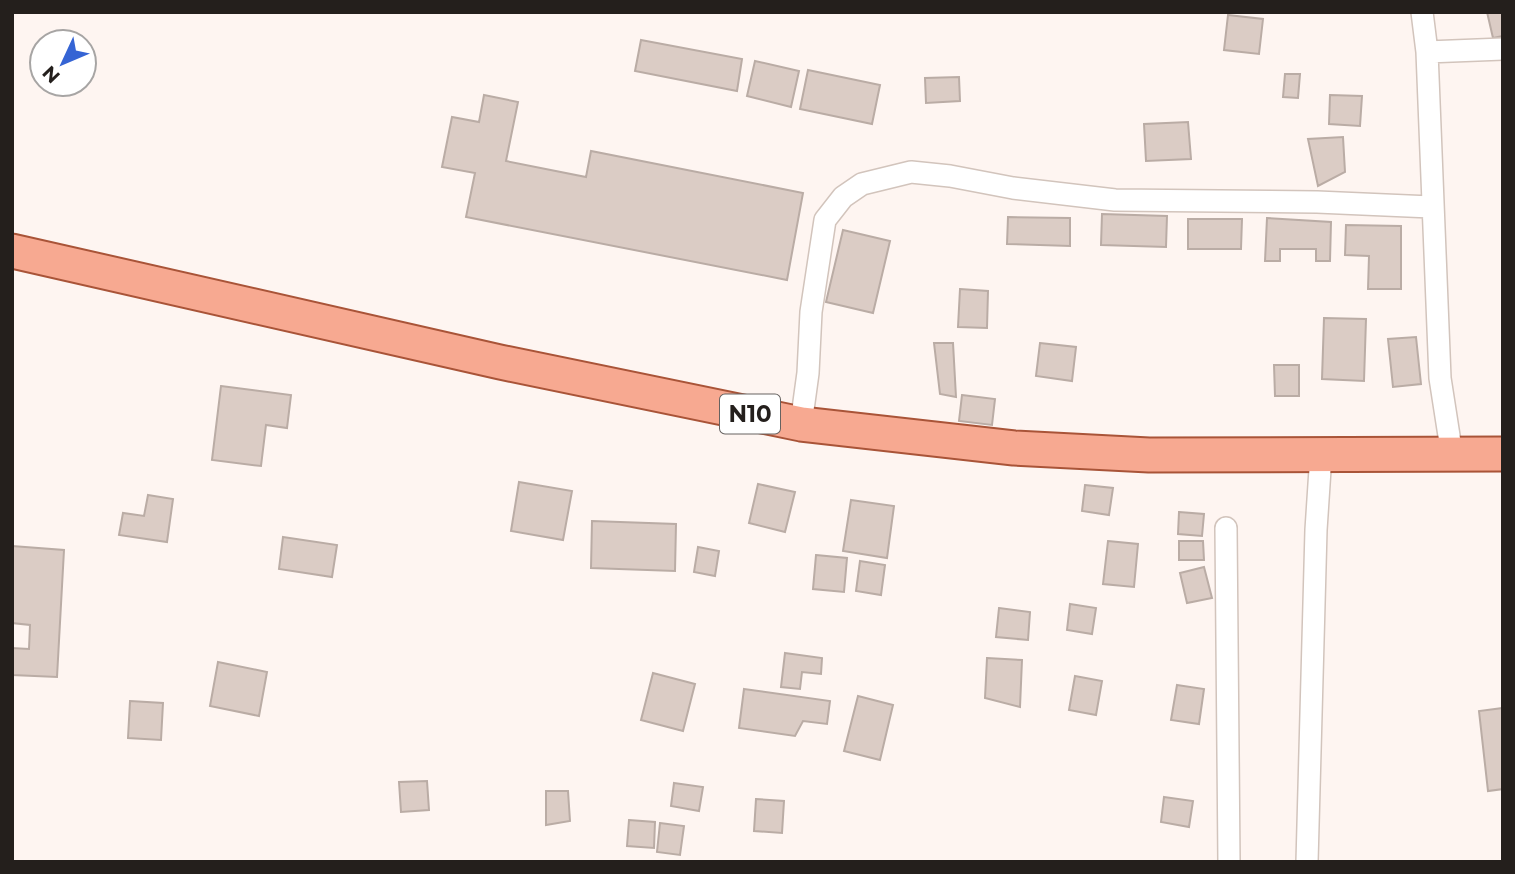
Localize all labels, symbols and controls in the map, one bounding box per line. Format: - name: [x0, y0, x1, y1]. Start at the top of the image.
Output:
- north arrow: [28, 28, 98, 98]
- text: N: [38, 61, 65, 88]
- road number: N10: [720, 394, 780, 434]

